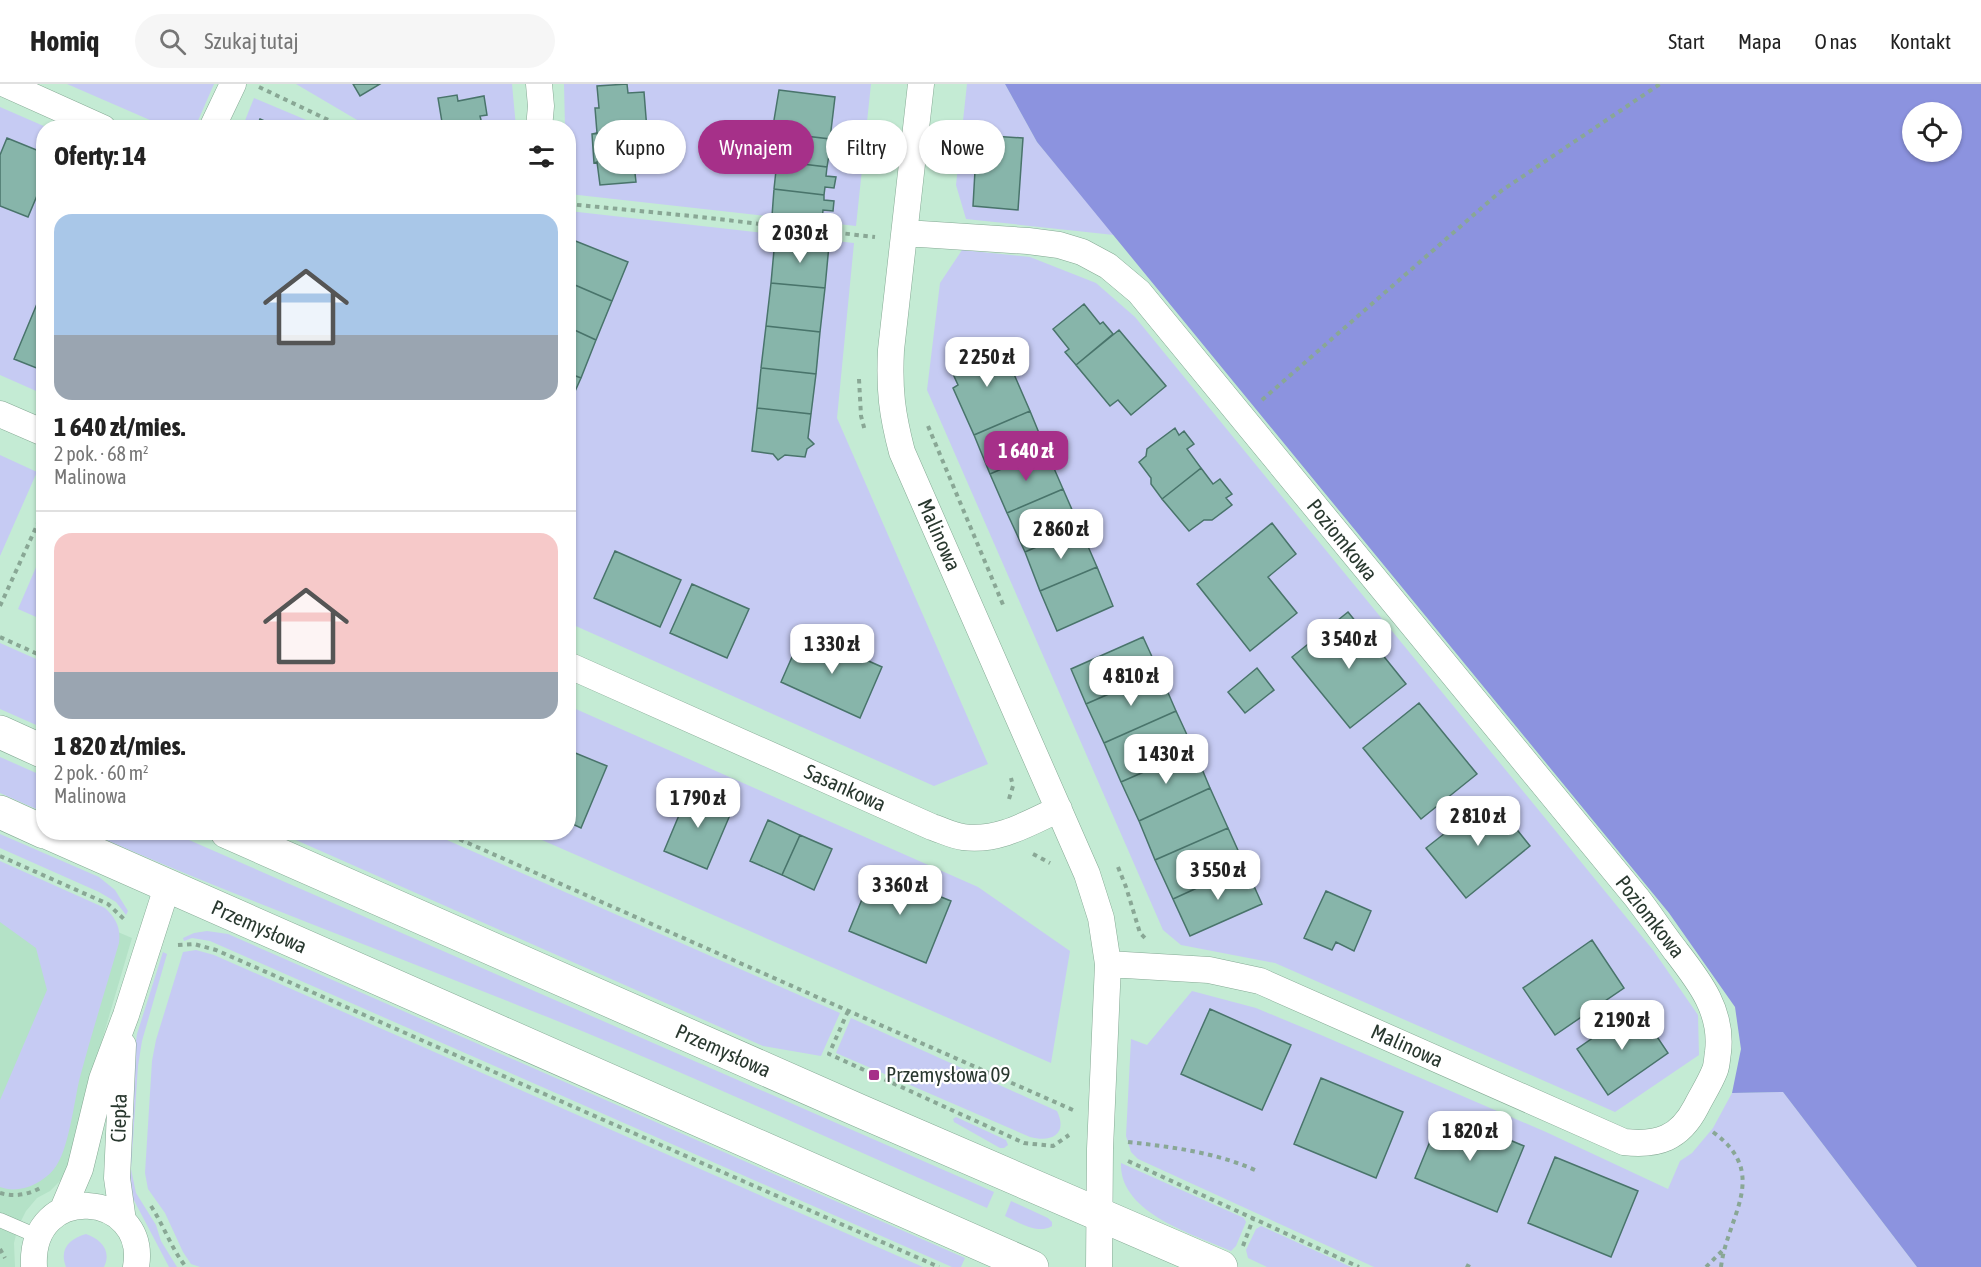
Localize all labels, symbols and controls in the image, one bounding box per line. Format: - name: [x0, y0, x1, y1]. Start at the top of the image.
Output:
- search box: [135, 14, 555, 68]
- text: Homiq: [30, 25, 99, 57]
- icon: search: [156, 25, 189, 58]
- text: Szukaj tutaj: [204, 28, 299, 54]
- text: Start: [1668, 29, 1705, 53]
- text: Mapa: [1738, 29, 1781, 53]
- text: O nas: [1814, 29, 1857, 53]
- text: Kontakt: [1890, 29, 1951, 53]
- map controls: [1902, 102, 1962, 162]
- button: locate: [1902, 102, 1962, 162]
- chip: Kupno: [594, 120, 686, 174]
- chip: Wynajem: [698, 120, 814, 174]
- chip: Filtry: [826, 120, 907, 174]
- chip: Nowe: [919, 120, 1005, 174]
- icon: filters: [525, 140, 558, 173]
- text: Oferty: 14: [54, 141, 146, 171]
- pin: 2 030 zł: [738, 213, 862, 264]
- text: 2 030 zł: [772, 221, 828, 244]
- icon: home: [252, 253, 360, 361]
- pin: 2 250 zł: [925, 337, 1049, 388]
- text: 2 250 zł: [959, 345, 1015, 368]
- text: 1 640 zł/mies.: [54, 412, 185, 442]
- pin: 1 640 zł: [964, 431, 1088, 482]
- text: 1 640 zł: [998, 439, 1054, 462]
- text: 2 pok. · 68 m²: [54, 442, 149, 465]
- text: Malinowa: [54, 465, 127, 488]
- street label: Poziomkowa: [1303, 494, 1383, 585]
- street label: Malinowa: [913, 495, 966, 574]
- pin: 2 860 zł: [999, 509, 1123, 560]
- text: 2 860 zł: [1033, 517, 1089, 540]
- icon: home: [252, 572, 360, 680]
- pin: 3 540 zł: [1287, 619, 1411, 670]
- pin: 1 330 zł: [770, 624, 894, 675]
- text: 3 540 zł: [1321, 627, 1377, 650]
- text: 1 330 zł: [804, 632, 860, 655]
- pin: 4 810 zł: [1069, 656, 1193, 707]
- text: 4 810 zł: [1103, 664, 1159, 687]
- text: 1 820 zł/mies.: [54, 731, 185, 761]
- pin: 1 430 zł: [1104, 734, 1228, 785]
- text: 1 430 zł: [1138, 742, 1194, 765]
- street label: Sasankowa: [801, 759, 890, 816]
- text: 2 pok. · 60 m²: [54, 761, 149, 784]
- pin: 1 790 zł: [636, 778, 760, 829]
- text: Malinowa: [54, 784, 127, 807]
- text: 1 790 zł: [670, 786, 726, 809]
- pin: 2 810 zł: [1416, 796, 1540, 847]
- text: 2 810 zł: [1450, 804, 1506, 827]
- pin: 3 550 zł: [1156, 850, 1280, 901]
- text: 3 550 zł: [1190, 858, 1246, 881]
- pin: 3 360 zł: [838, 865, 962, 916]
- street label: Poziomkowa: [1611, 871, 1690, 962]
- text: 3 360 zł: [872, 873, 928, 896]
- street label: Przemysłowa: [208, 894, 311, 958]
- pin: 2 190 zł: [1560, 1000, 1684, 1051]
- text: 2 190 zł: [1594, 1008, 1650, 1031]
- street label: Przemysłowa: [672, 1018, 775, 1082]
- street label: Malinowa: [1368, 1019, 1447, 1072]
- place label: Przemysłowa 09: [886, 1062, 1010, 1086]
- marker: Przemysłowa 09: [867, 1068, 881, 1082]
- street label: Ciepła: [105, 1093, 131, 1143]
- pin: 1 820 zł: [1408, 1111, 1532, 1162]
- text: 1 820 zł: [1442, 1119, 1498, 1142]

